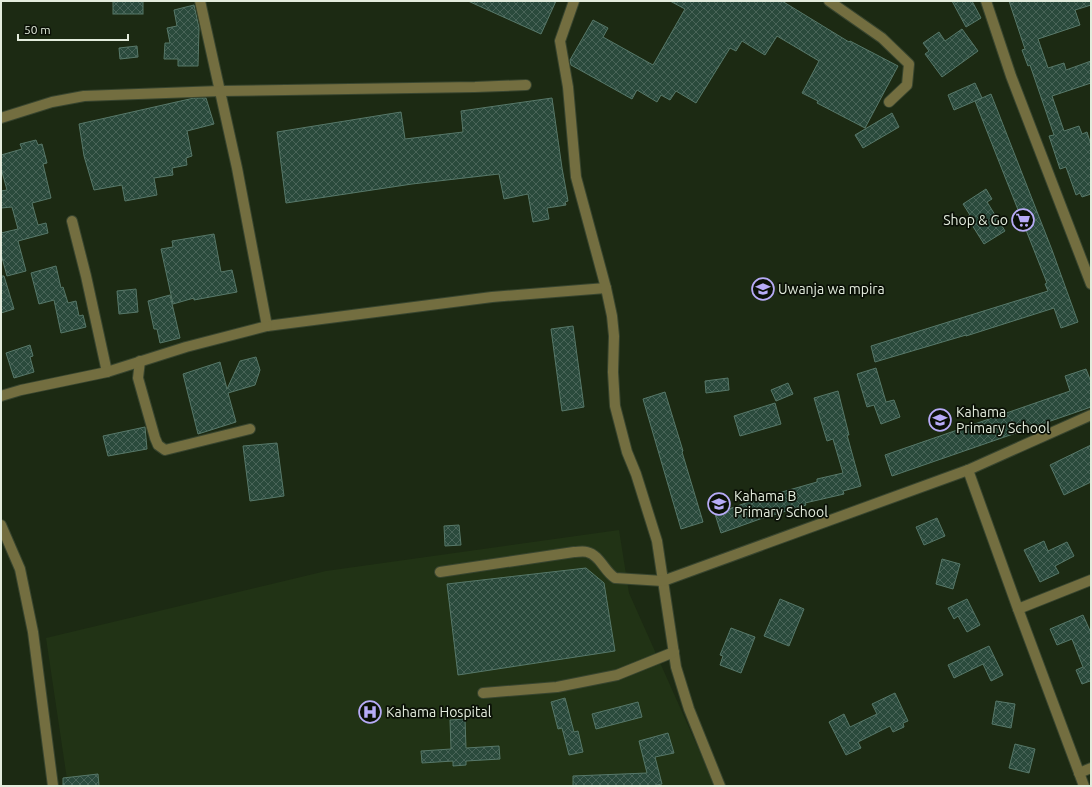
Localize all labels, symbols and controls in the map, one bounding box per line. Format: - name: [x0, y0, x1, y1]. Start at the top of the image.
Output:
- scale bar: [18, 16, 128, 42]
- text: 50 m: [24, 23, 51, 36]
- supermarket icon: Shop & Go: [1010, 207, 1036, 233]
- place label: Shop & Go: [943, 212, 1008, 228]
- school or university icon: Uwanja wa mpira: [750, 276, 776, 302]
- place label: Uwanja wa mpira: [778, 281, 885, 297]
- place label: Kahama Primary School: [956, 404, 1050, 436]
- school or university icon: Kahama Primary School: [927, 407, 953, 433]
- place label: Kahama B Primary School: [734, 488, 828, 520]
- school or university icon: Kahama B Primary School: [706, 491, 732, 517]
- hospital icon: Kahama Hospital: [357, 699, 383, 725]
- place label: Kahama Hospital: [386, 704, 492, 720]

